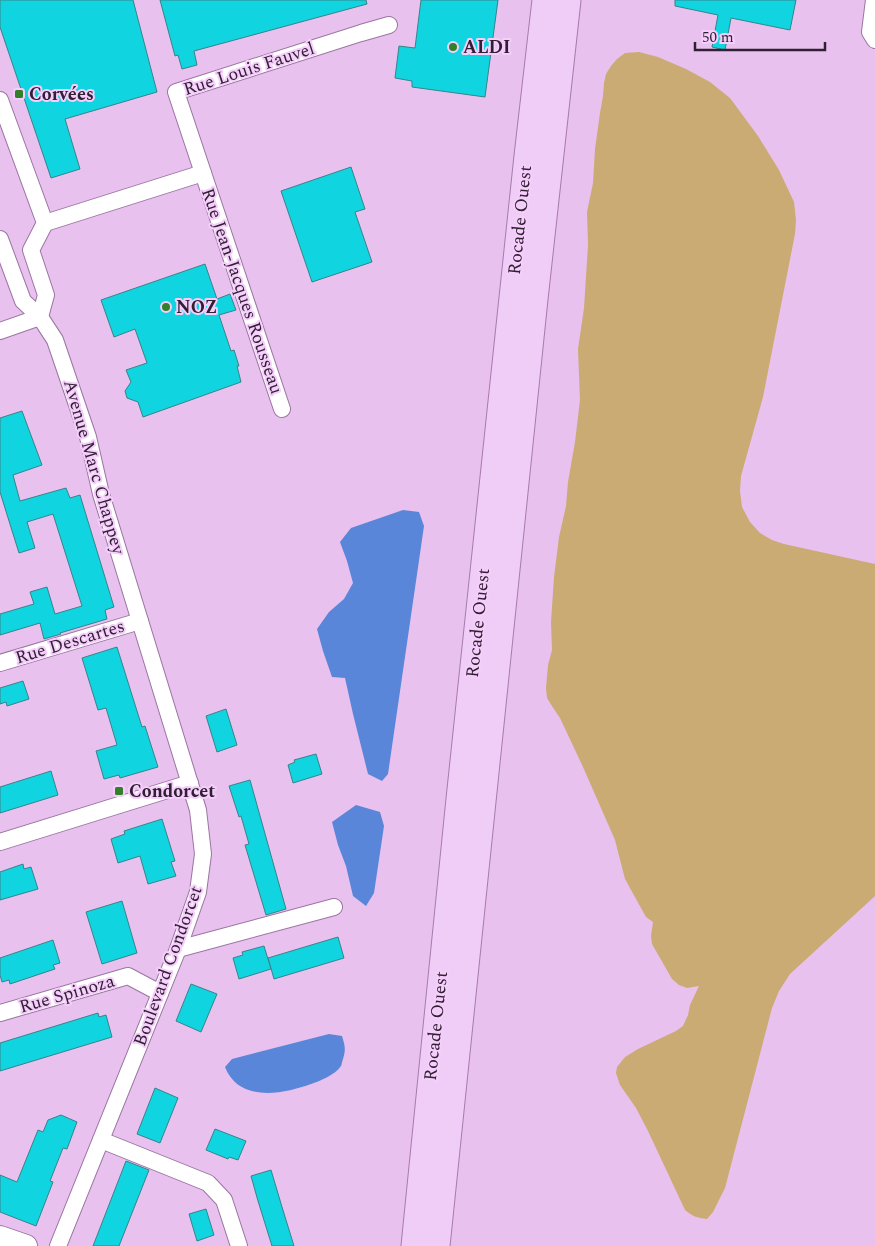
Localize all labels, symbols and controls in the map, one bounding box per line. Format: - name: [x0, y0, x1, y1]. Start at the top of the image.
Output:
- scale bar: [695, 20, 825, 52]
- text: 50 m: [702, 26, 734, 49]
- place label: ALDI: [463, 34, 510, 61]
- street label: Rue Louis Fauvel: [180, 35, 318, 103]
- marker: ALDI: [447, 41, 459, 53]
- place label: Corvées: [29, 81, 94, 108]
- marker: Corvées: [13, 88, 25, 100]
- street label: Rocade Ouest: [501, 164, 539, 276]
- street label: Rue Jean-Jacques Rousseau: [194, 184, 290, 398]
- place label: NOZ: [176, 294, 217, 321]
- marker: NOZ: [160, 301, 172, 313]
- street label: Avenue Marc Chappey: [56, 377, 132, 559]
- street label: Rocade Ouest: [459, 567, 497, 679]
- street label: Rue Descartes: [12, 613, 128, 671]
- place label: Condorcet: [129, 778, 215, 805]
- marker: Condorcet: [113, 785, 125, 797]
- street label: Boulevard Condorcet: [126, 882, 210, 1050]
- street label: Rue Spinoza: [16, 967, 118, 1020]
- street label: Rocade Ouest: [417, 970, 455, 1082]

